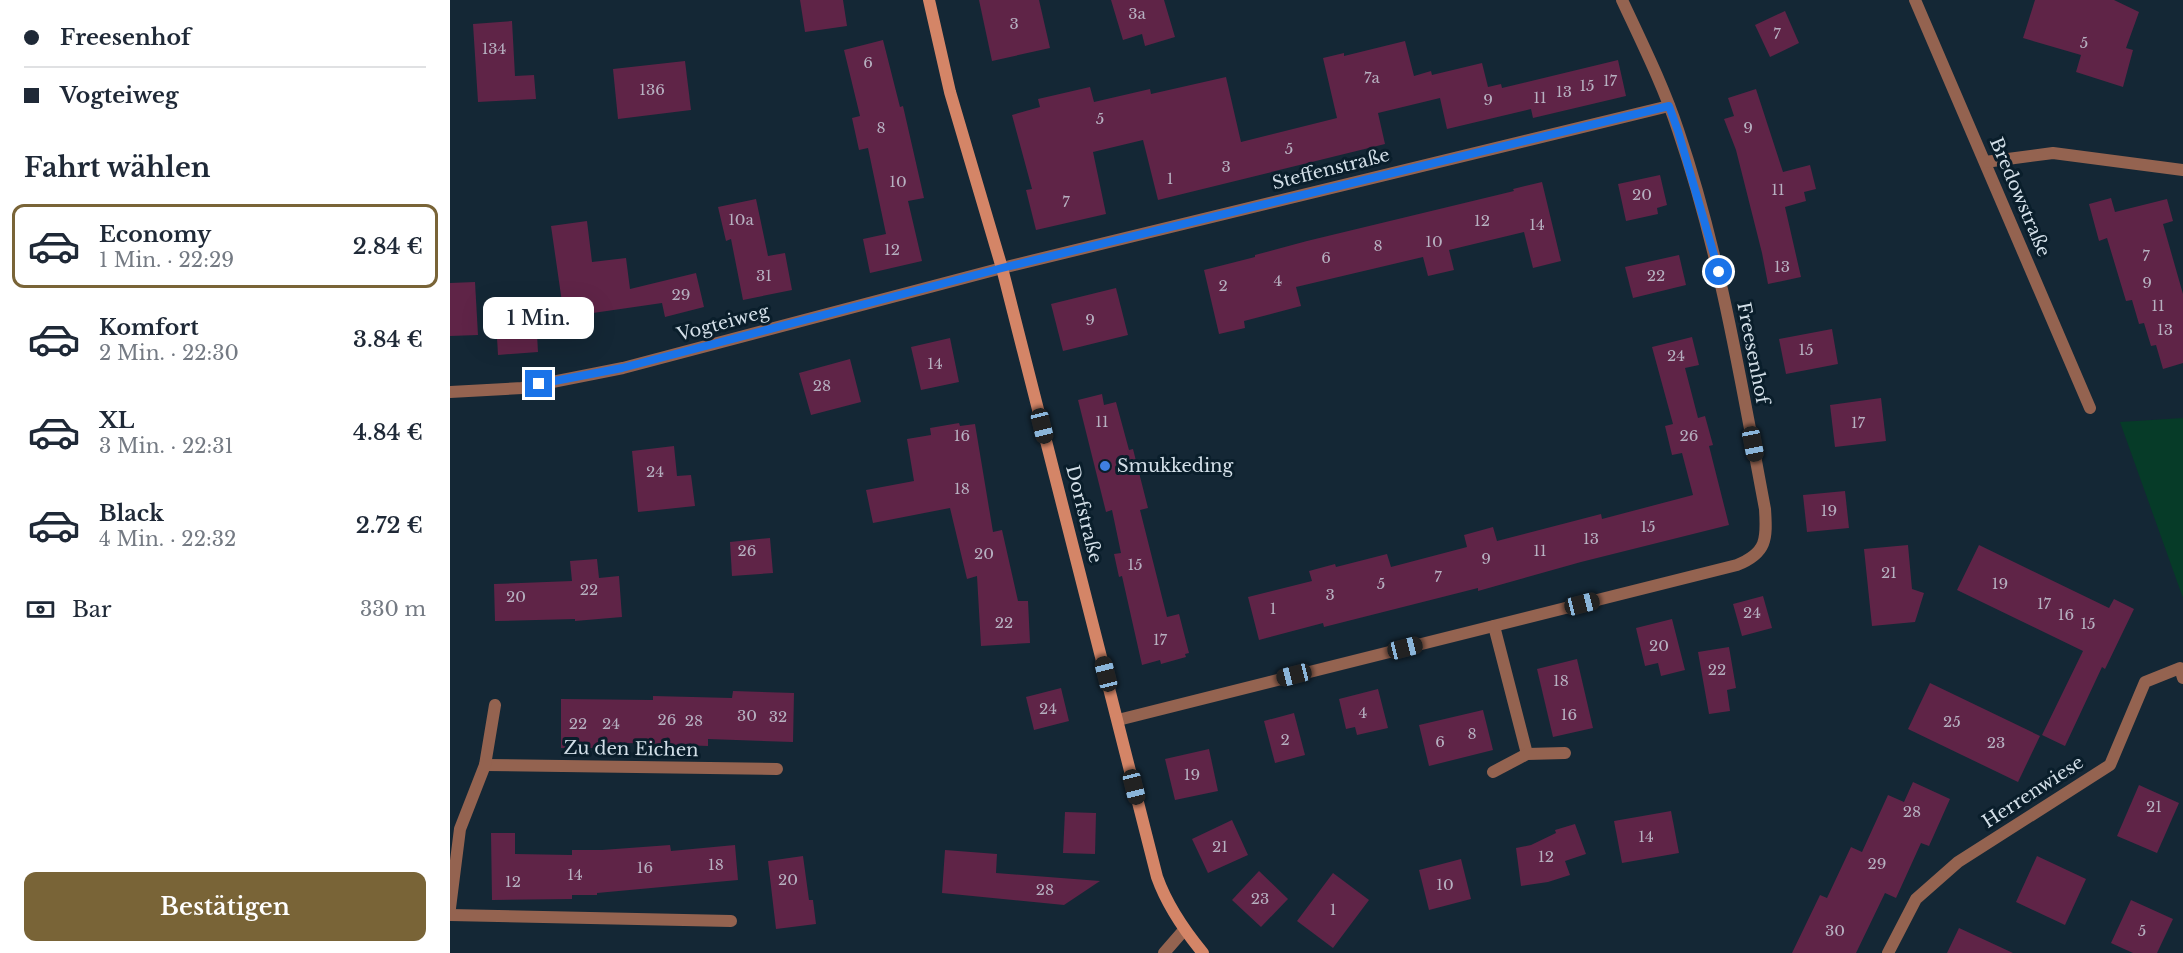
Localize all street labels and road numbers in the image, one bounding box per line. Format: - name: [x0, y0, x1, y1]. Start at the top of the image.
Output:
- street label: Bredowstraße: [1985, 134, 2055, 260]
- street label: Steffenstraße: [1270, 144, 1392, 194]
- street label: Vogteiweg: [674, 300, 772, 346]
- street label: Freesenhof: [1732, 300, 1774, 408]
- street label: Dorfstraße: [1061, 463, 1107, 565]
- street label: Zu den Eichen: [563, 737, 699, 761]
- street label: Herrenwiese: [1978, 751, 2088, 833]

